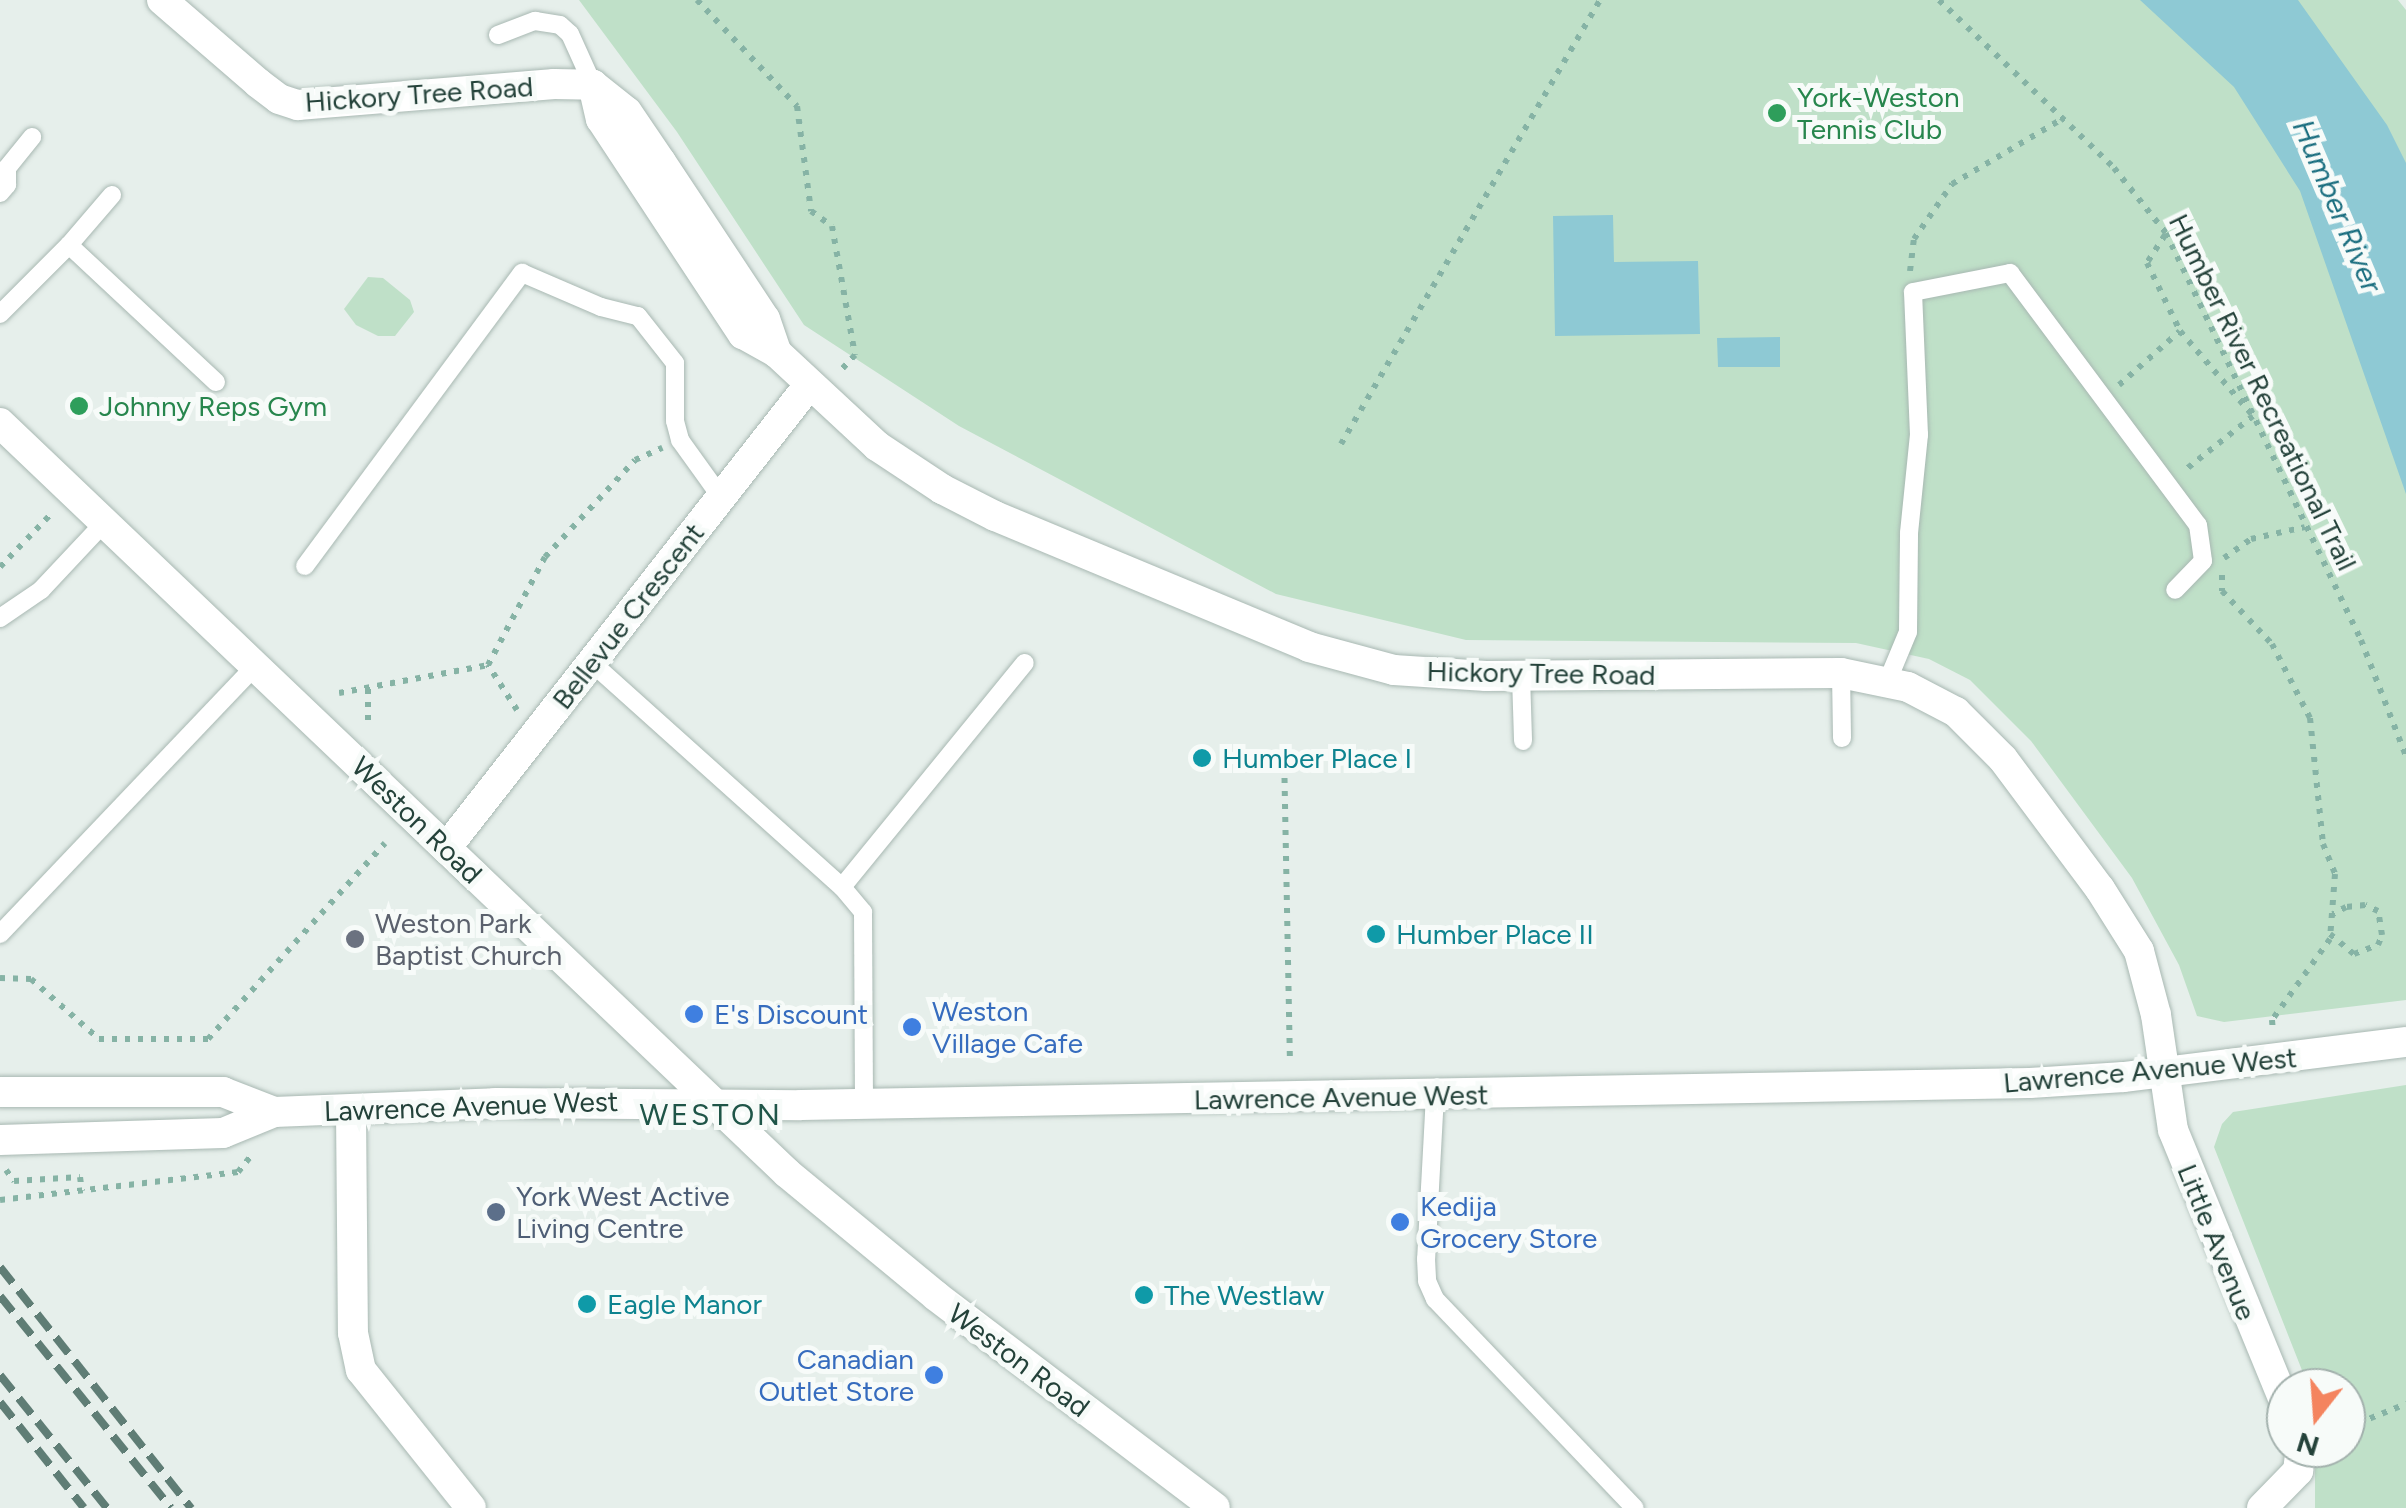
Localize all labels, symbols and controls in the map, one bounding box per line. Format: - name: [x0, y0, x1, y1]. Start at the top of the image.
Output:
- street label: Hickory Tree Road: [304, 69, 534, 119]
- place label: York-Weston Tennis Club: [1797, 80, 1960, 146]
- marker: York-Weston Tennis Club: [1766, 102, 1788, 124]
- water label: Humber River: [2284, 114, 2390, 298]
- street label: Humber River Recreational Trail: [2162, 208, 2364, 576]
- place label: Johnny Reps Gym: [99, 389, 327, 423]
- marker: Johnny Reps Gym: [68, 395, 90, 417]
- street label: Bellevue Crescent: [545, 516, 711, 716]
- street label: Hickory Tree Road: [1426, 654, 1656, 692]
- place label: Humber Place I: [1222, 741, 1412, 775]
- marker: Humber Place I: [1191, 747, 1213, 769]
- street label: Weston Road: [345, 750, 489, 890]
- place label: Weston Park Baptist Church: [375, 906, 562, 972]
- place label: Humber Place II: [1396, 917, 1594, 951]
- marker: Humber Place II: [1365, 923, 1387, 945]
- marker: Weston Park Baptist Church: [344, 928, 366, 950]
- place label: Weston Village Cafe: [932, 994, 1083, 1060]
- place label: E's Discount: [714, 997, 868, 1031]
- marker: E's Discount: [683, 1003, 705, 1025]
- marker: Weston Village Cafe: [901, 1016, 923, 1038]
- street label: Lawrence Avenue West: [2002, 1040, 2298, 1100]
- street label: Lawrence Avenue West: [1193, 1078, 1489, 1116]
- street label: Lawrence Avenue West: [323, 1084, 619, 1128]
- district label: WESTON: [639, 1097, 783, 1133]
- street label: Little Avenue: [2170, 1159, 2264, 1325]
- place label: York West Active Living Centre: [516, 1179, 730, 1245]
- place label: Kedija Grocery Store: [1420, 1189, 1597, 1255]
- marker: York West Active Living Centre: [485, 1201, 507, 1223]
- marker: Kedija Grocery Store: [1389, 1211, 1411, 1233]
- place label: The Westlaw: [1164, 1278, 1324, 1312]
- marker: The Westlaw: [1133, 1284, 1155, 1306]
- place label: Eagle Manor: [607, 1287, 762, 1321]
- marker: Eagle Manor: [576, 1293, 598, 1315]
- street label: Weston Road: [942, 1296, 1096, 1424]
- place label: Canadian Outlet Store: [758, 1342, 914, 1408]
- marker: Canadian Outlet Store: [923, 1364, 945, 1386]
- north arrow: [2266, 1368, 2366, 1468]
- text: N: [2292, 1425, 2323, 1464]

